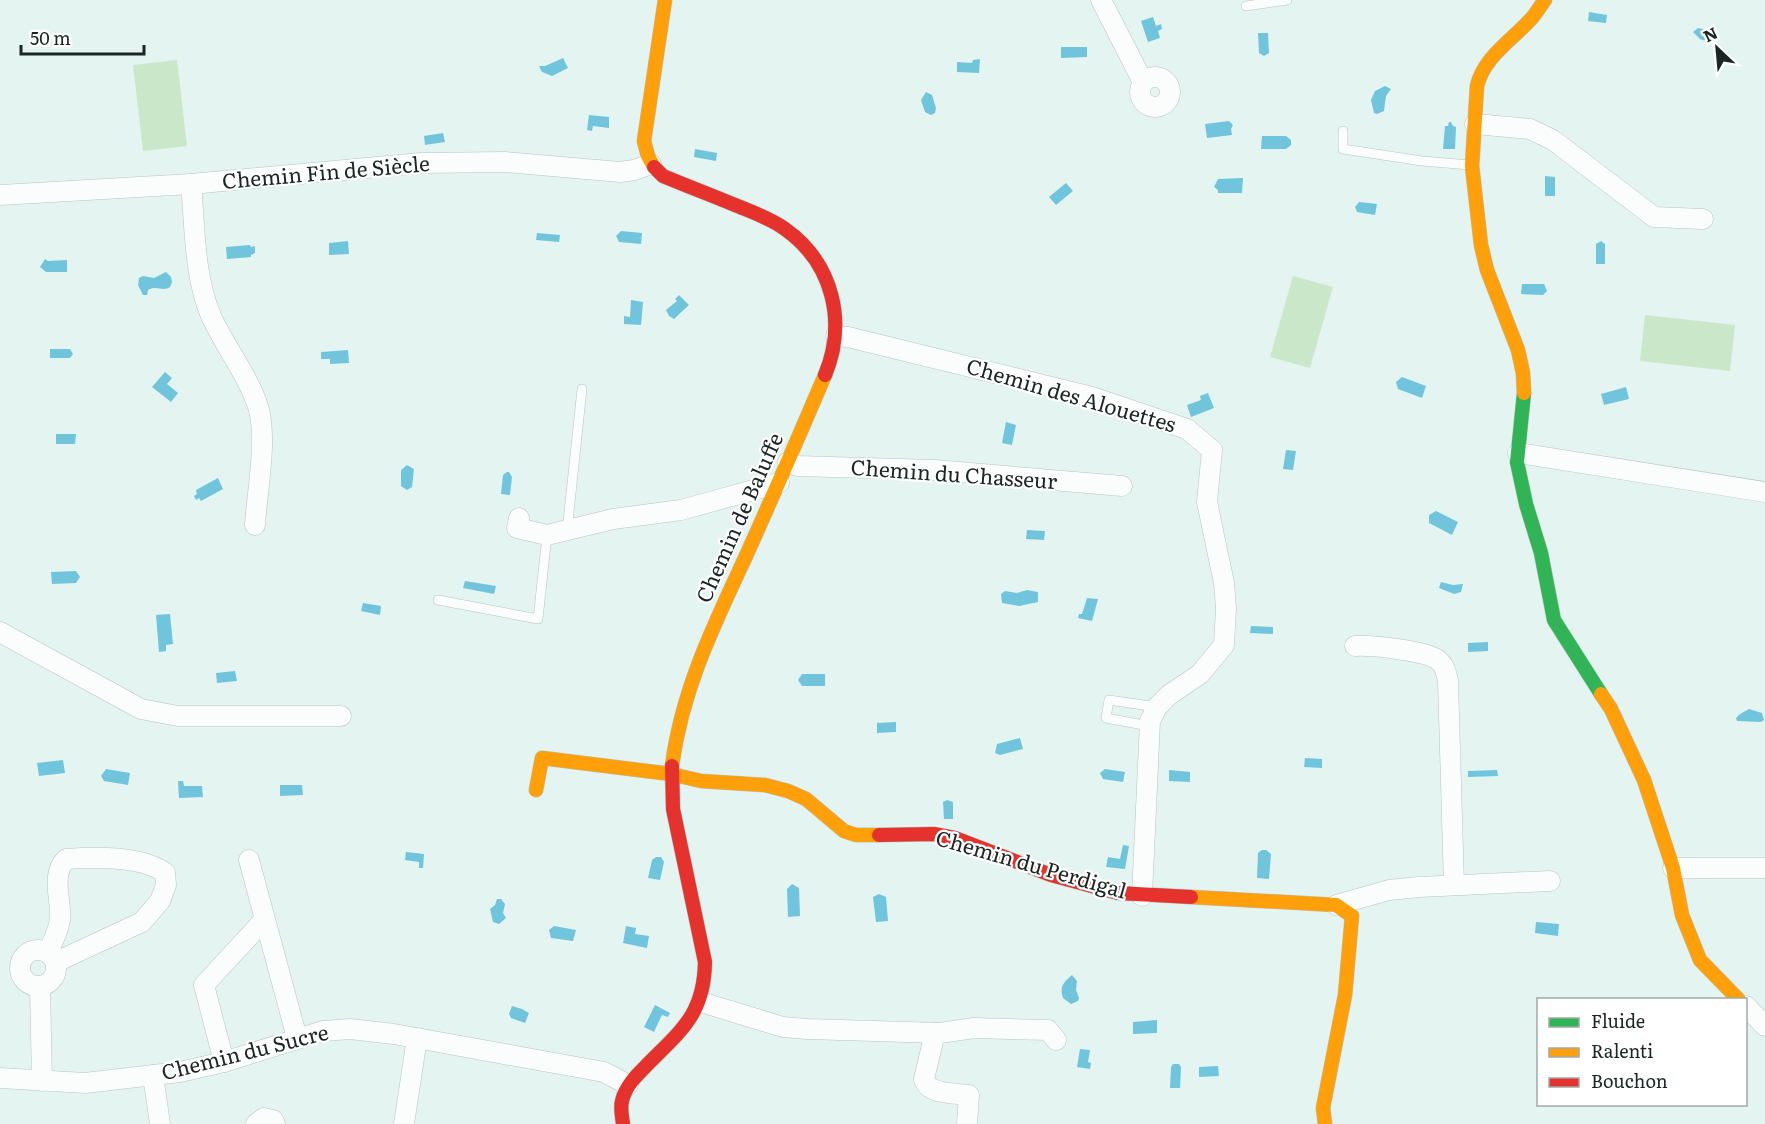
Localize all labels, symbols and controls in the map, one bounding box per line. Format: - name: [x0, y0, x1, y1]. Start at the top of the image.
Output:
- scale bar: [21, 18, 144, 56]
- north arrow: [1687, 18, 1747, 78]
- text: N: [1699, 20, 1721, 47]
- text: 50 m: [30, 24, 71, 51]
- street label: Chemin Fin de Siècle: [221, 146, 431, 195]
- street label: Chemin des Alouettes: [963, 349, 1180, 438]
- street label: Chemin de Baluffe: [686, 427, 789, 607]
- street label: Chemin du Chasseur: [850, 450, 1059, 495]
- street label: Chemin du Perdigal: [933, 821, 1131, 905]
- legend: [1537, 998, 1747, 1106]
- text: Fluide: [1591, 1007, 1645, 1034]
- street label: Chemin du Sucre: [158, 1015, 331, 1086]
- text: Ralenti: [1591, 1037, 1653, 1064]
- text: Bouchon: [1591, 1067, 1668, 1094]

